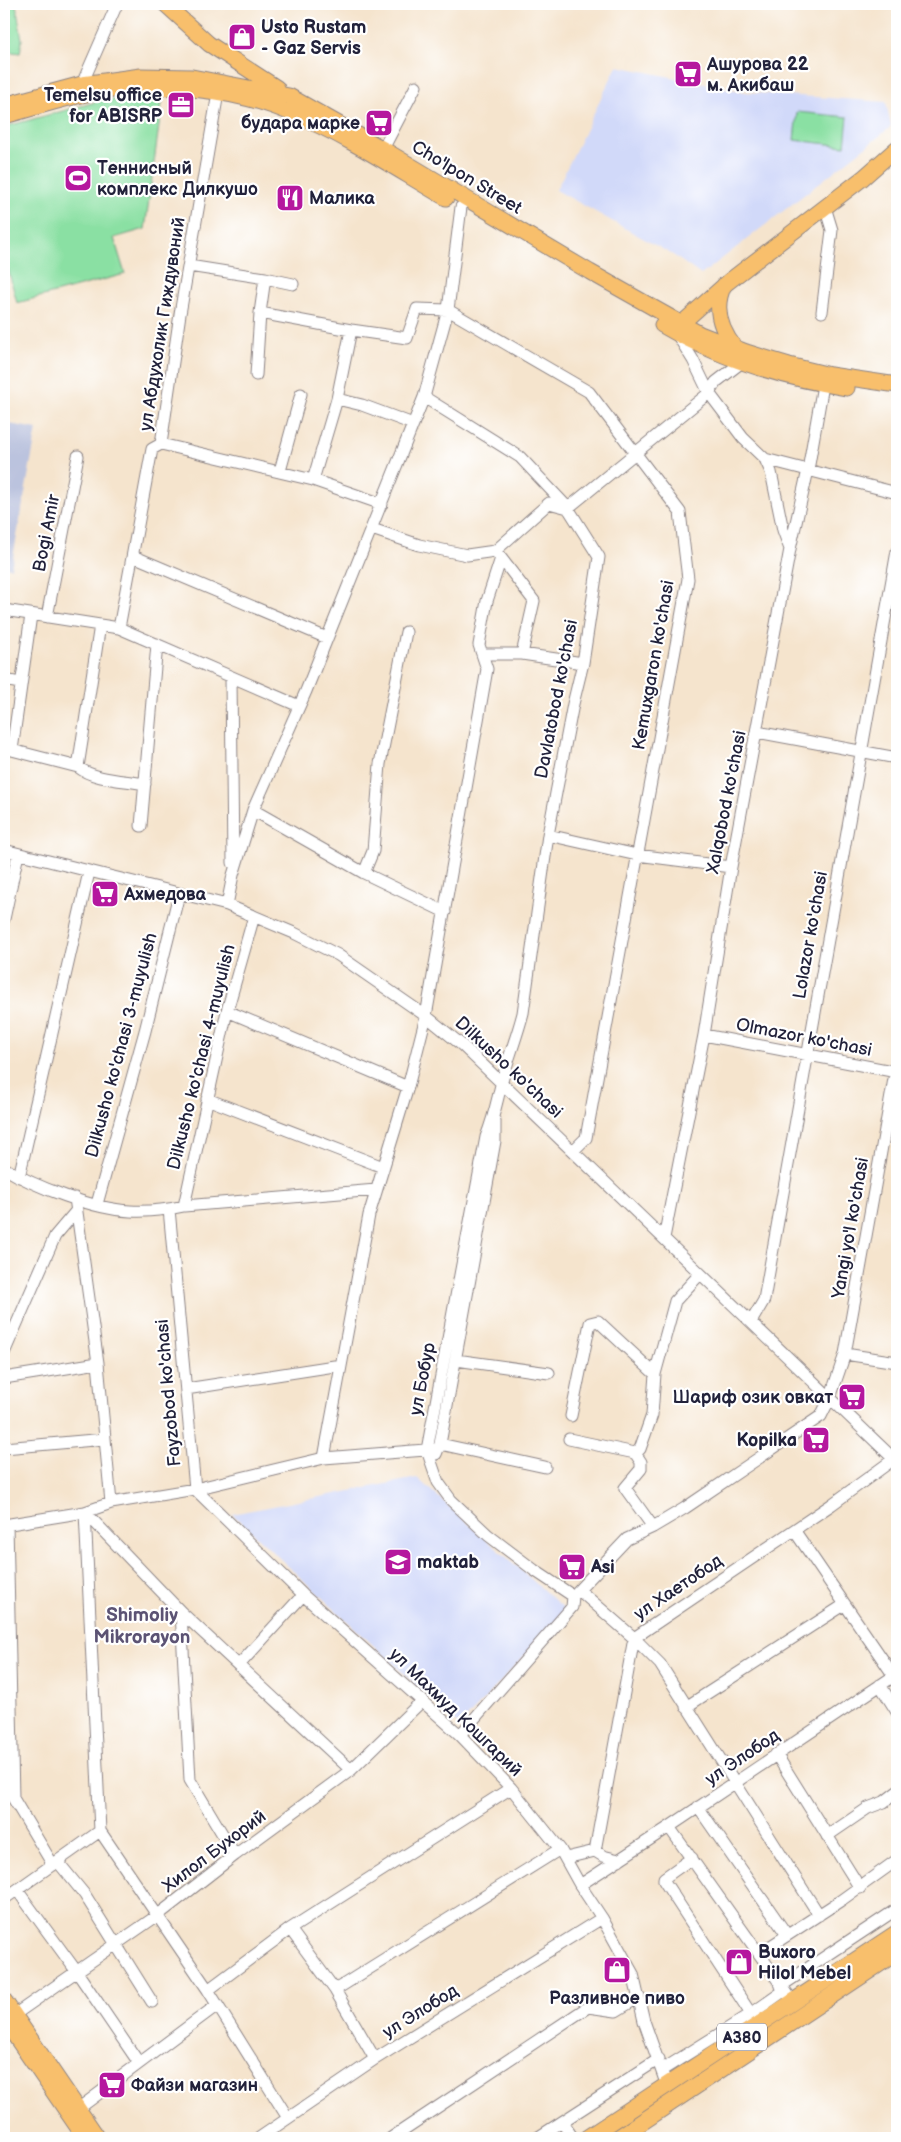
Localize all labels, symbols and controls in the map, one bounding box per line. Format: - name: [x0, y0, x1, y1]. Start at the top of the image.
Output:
- place label: Usto Rustam - Gaz Servis: [261, 17, 366, 59]
- shop icon: Usto Rustam - Gaz Servis: [227, 22, 257, 52]
- place label: Ашурова 22 м. Акибаш: [706, 54, 809, 96]
- supermarket icon: Ашурова 22 м. Акибаш: [673, 59, 703, 89]
- place label: Temelsu office for ABISRP: [44, 85, 163, 127]
- office icon: Temelsu office for ABISRP: [166, 90, 196, 120]
- supermarket icon: будара марке: [364, 108, 394, 138]
- place label: будара марке: [241, 113, 360, 134]
- street label: Cho'lpon Street: [408, 136, 526, 219]
- place label: Теннисный комплекс Дилкушо: [97, 158, 258, 200]
- sports icon: Теннисный комплекс Дилкушо: [63, 163, 93, 193]
- restaurant icon: Малика: [275, 183, 305, 213]
- place label: Малика: [309, 188, 375, 209]
- street label: ул Абдухолик Гиждувоний: [135, 216, 190, 433]
- street label: Bogi Amir: [29, 492, 64, 574]
- street label: Kemuxgaron ko'chasi: [628, 579, 679, 752]
- street label: Davlatobod ko'chasi: [531, 618, 582, 780]
- street label: Xalqobod ko'chasi: [702, 729, 751, 876]
- street label: Lolazor ko'chasi: [789, 870, 832, 1001]
- supermarket icon: Ахмедова: [90, 879, 120, 909]
- place label: Ахмедова: [123, 884, 207, 905]
- street label: Dilkusho ko'chasi 3-muyulish: [81, 930, 162, 1160]
- street label: Dilkusho ko'chasi 4-muyulish: [163, 942, 240, 1172]
- street label: Dilkusho ko'chasi: [451, 1012, 567, 1122]
- street label: Olmazor ko'chasi: [734, 1014, 874, 1061]
- street label: Yangi yo'l ko'chasi: [828, 1156, 873, 1301]
- street label: Fayzobod ko'chasi: [152, 1318, 185, 1467]
- street label: ул Бобур: [405, 1341, 440, 1417]
- supermarket icon: Шариф озик овкат: [837, 1382, 867, 1412]
- place label: Шариф озик овкат: [673, 1387, 833, 1408]
- supermarket icon: Kopilka: [801, 1425, 831, 1455]
- place label: Kopilka: [737, 1430, 797, 1451]
- school or university icon: maktab: [383, 1547, 413, 1577]
- street label: ул Хаетобод: [630, 1550, 726, 1625]
- place label: maktab: [417, 1552, 480, 1573]
- supermarket icon: Asi: [557, 1552, 587, 1582]
- place label: Asi: [590, 1557, 615, 1578]
- district label: Shimoliy Mikrorayon: [94, 1604, 190, 1649]
- street label: ул Махмуд Кошгарий: [385, 1644, 526, 1781]
- street label: ул Элобод: [701, 1725, 783, 1790]
- street label: Хилол Бухорий: [158, 1806, 270, 1897]
- place label: Buxoro Hilol Mebel: [758, 1942, 851, 1984]
- shop icon: Buxoro Hilol Mebel: [724, 1947, 754, 1977]
- shop icon: Разливное пиво: [602, 1955, 632, 1985]
- street label: ул Элобод: [379, 1980, 462, 2043]
- place label: Разливное пиво: [549, 1988, 685, 2009]
- road number: A380: [717, 2024, 767, 2050]
- supermarket icon: Файзи магазин: [97, 2070, 127, 2100]
- place label: Файзи магазин: [131, 2075, 258, 2096]

